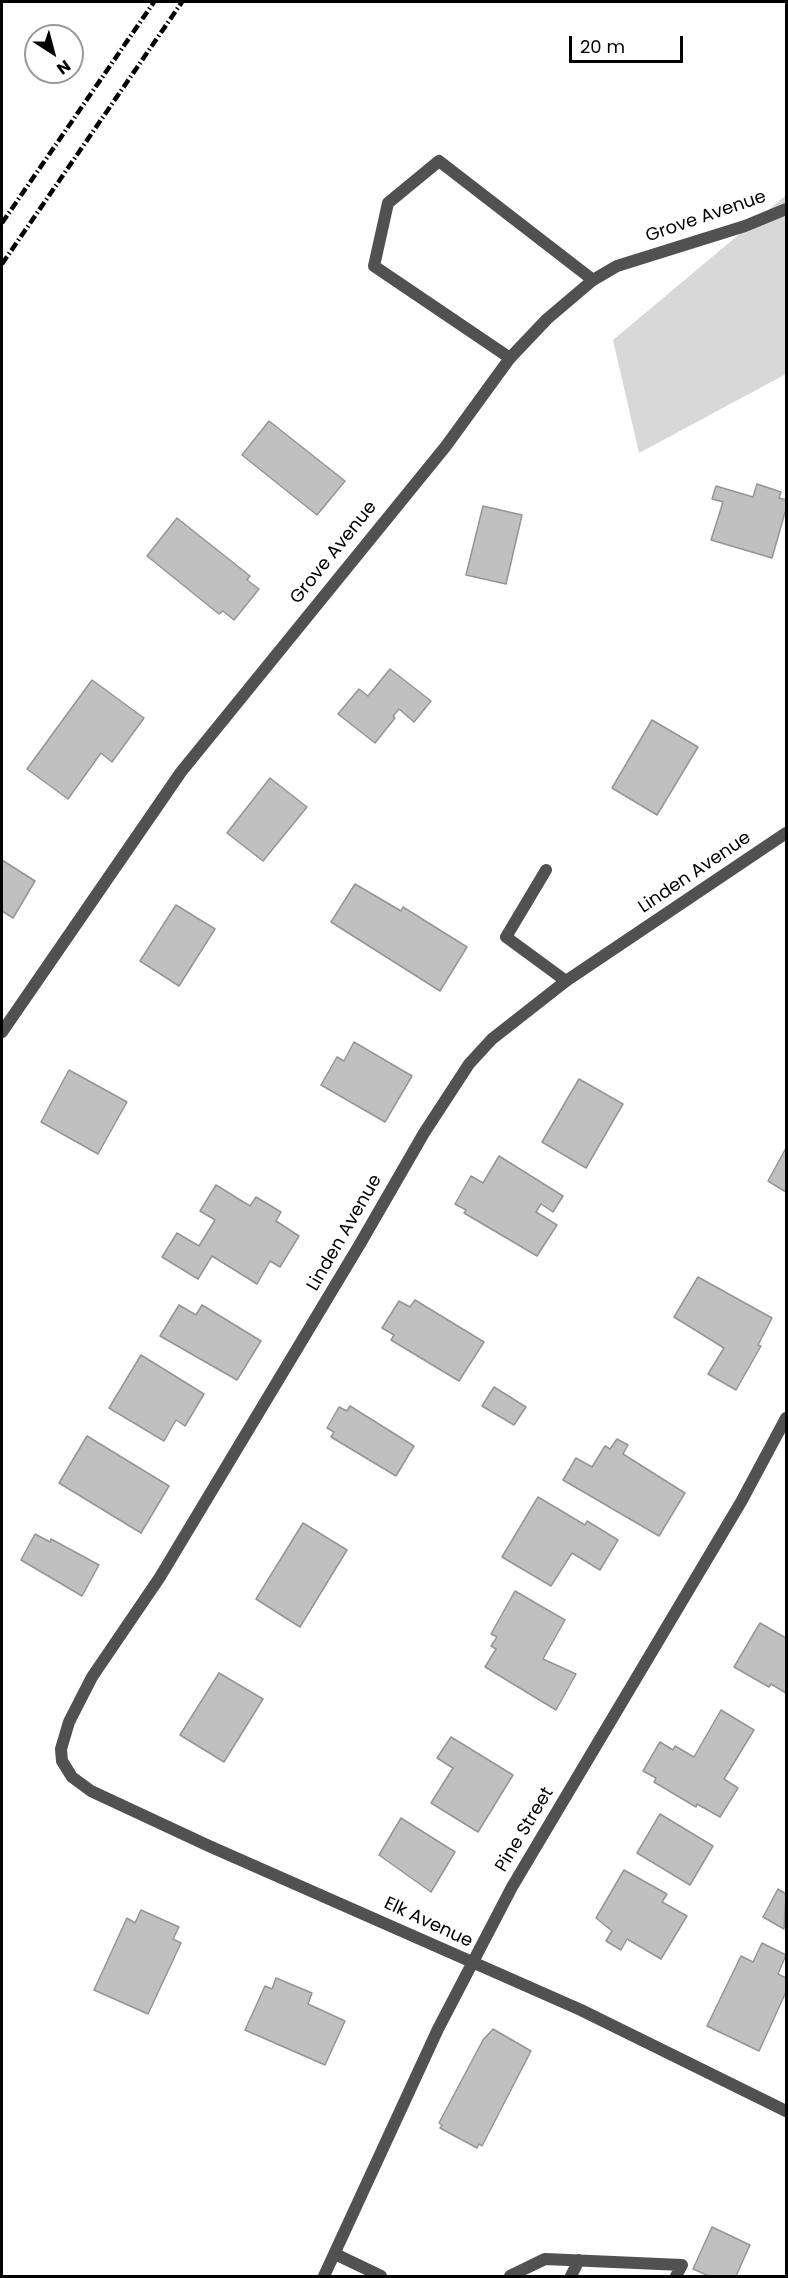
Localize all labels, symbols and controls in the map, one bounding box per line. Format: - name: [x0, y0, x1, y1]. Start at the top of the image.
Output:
- north arrow: [24, 24, 84, 84]
- scale bar: [572, 24, 686, 62]
- text: 20 m: [580, 34, 625, 59]
- text: N: [52, 55, 75, 80]
- street label: Grove Avenue: [643, 186, 769, 248]
- street label: Grove Avenue: [286, 497, 382, 609]
- street label: Linden Avenue: [635, 827, 755, 919]
- street label: Linden Avenue: [303, 1171, 387, 1295]
- street label: Pine Street: [491, 1784, 559, 1876]
- street label: Elk Avenue: [380, 1893, 476, 1953]

